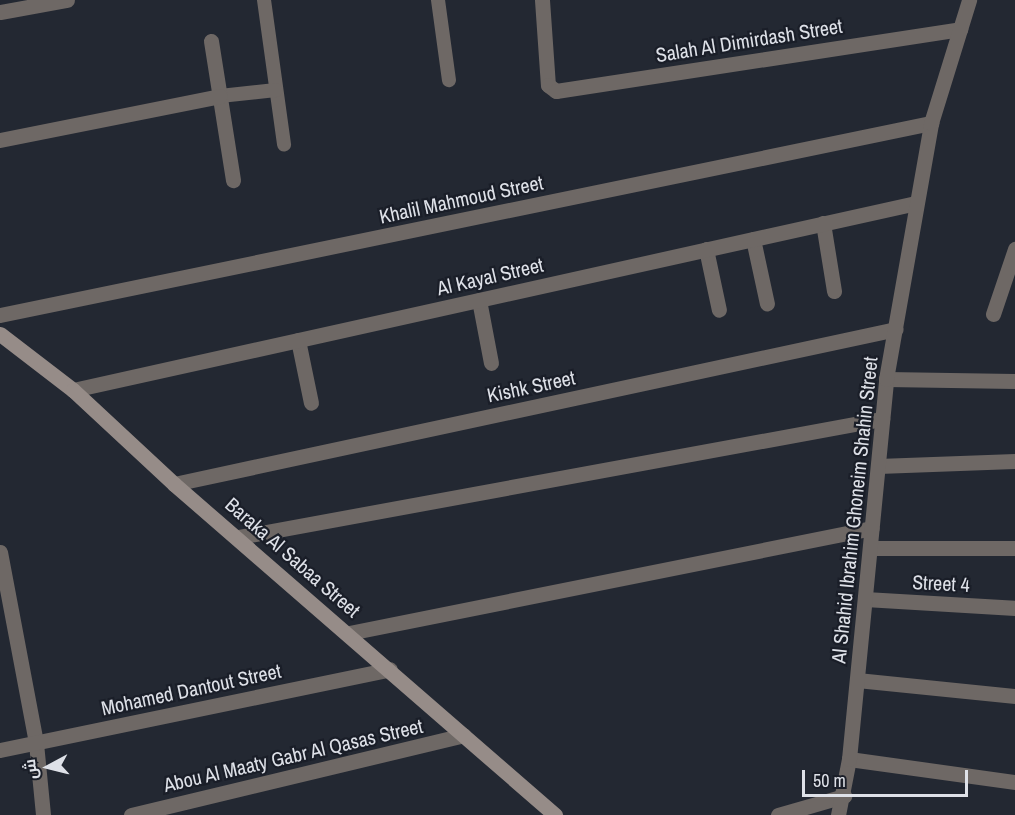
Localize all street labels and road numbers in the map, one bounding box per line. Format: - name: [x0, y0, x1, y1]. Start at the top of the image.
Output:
- street label: Salah Al Dimirdash Street: [653, 13, 845, 67]
- street label: Khalil Mahmoud Street: [377, 170, 545, 228]
- street label: Al Kayal Street: [434, 252, 546, 300]
- street label: Al Shahid Ibrahim Ghoneim Shahin Street: [826, 356, 882, 664]
- street label: Kishk Street: [485, 365, 577, 407]
- street label: Baraka Al Sabaa Street: [220, 492, 366, 622]
- street label: Street 4: [912, 570, 970, 596]
- street label: Mohamed Dantout Street: [99, 658, 283, 720]
- street label: Abou Al Maaty Gabr Al Qasas Street: [160, 713, 426, 797]

